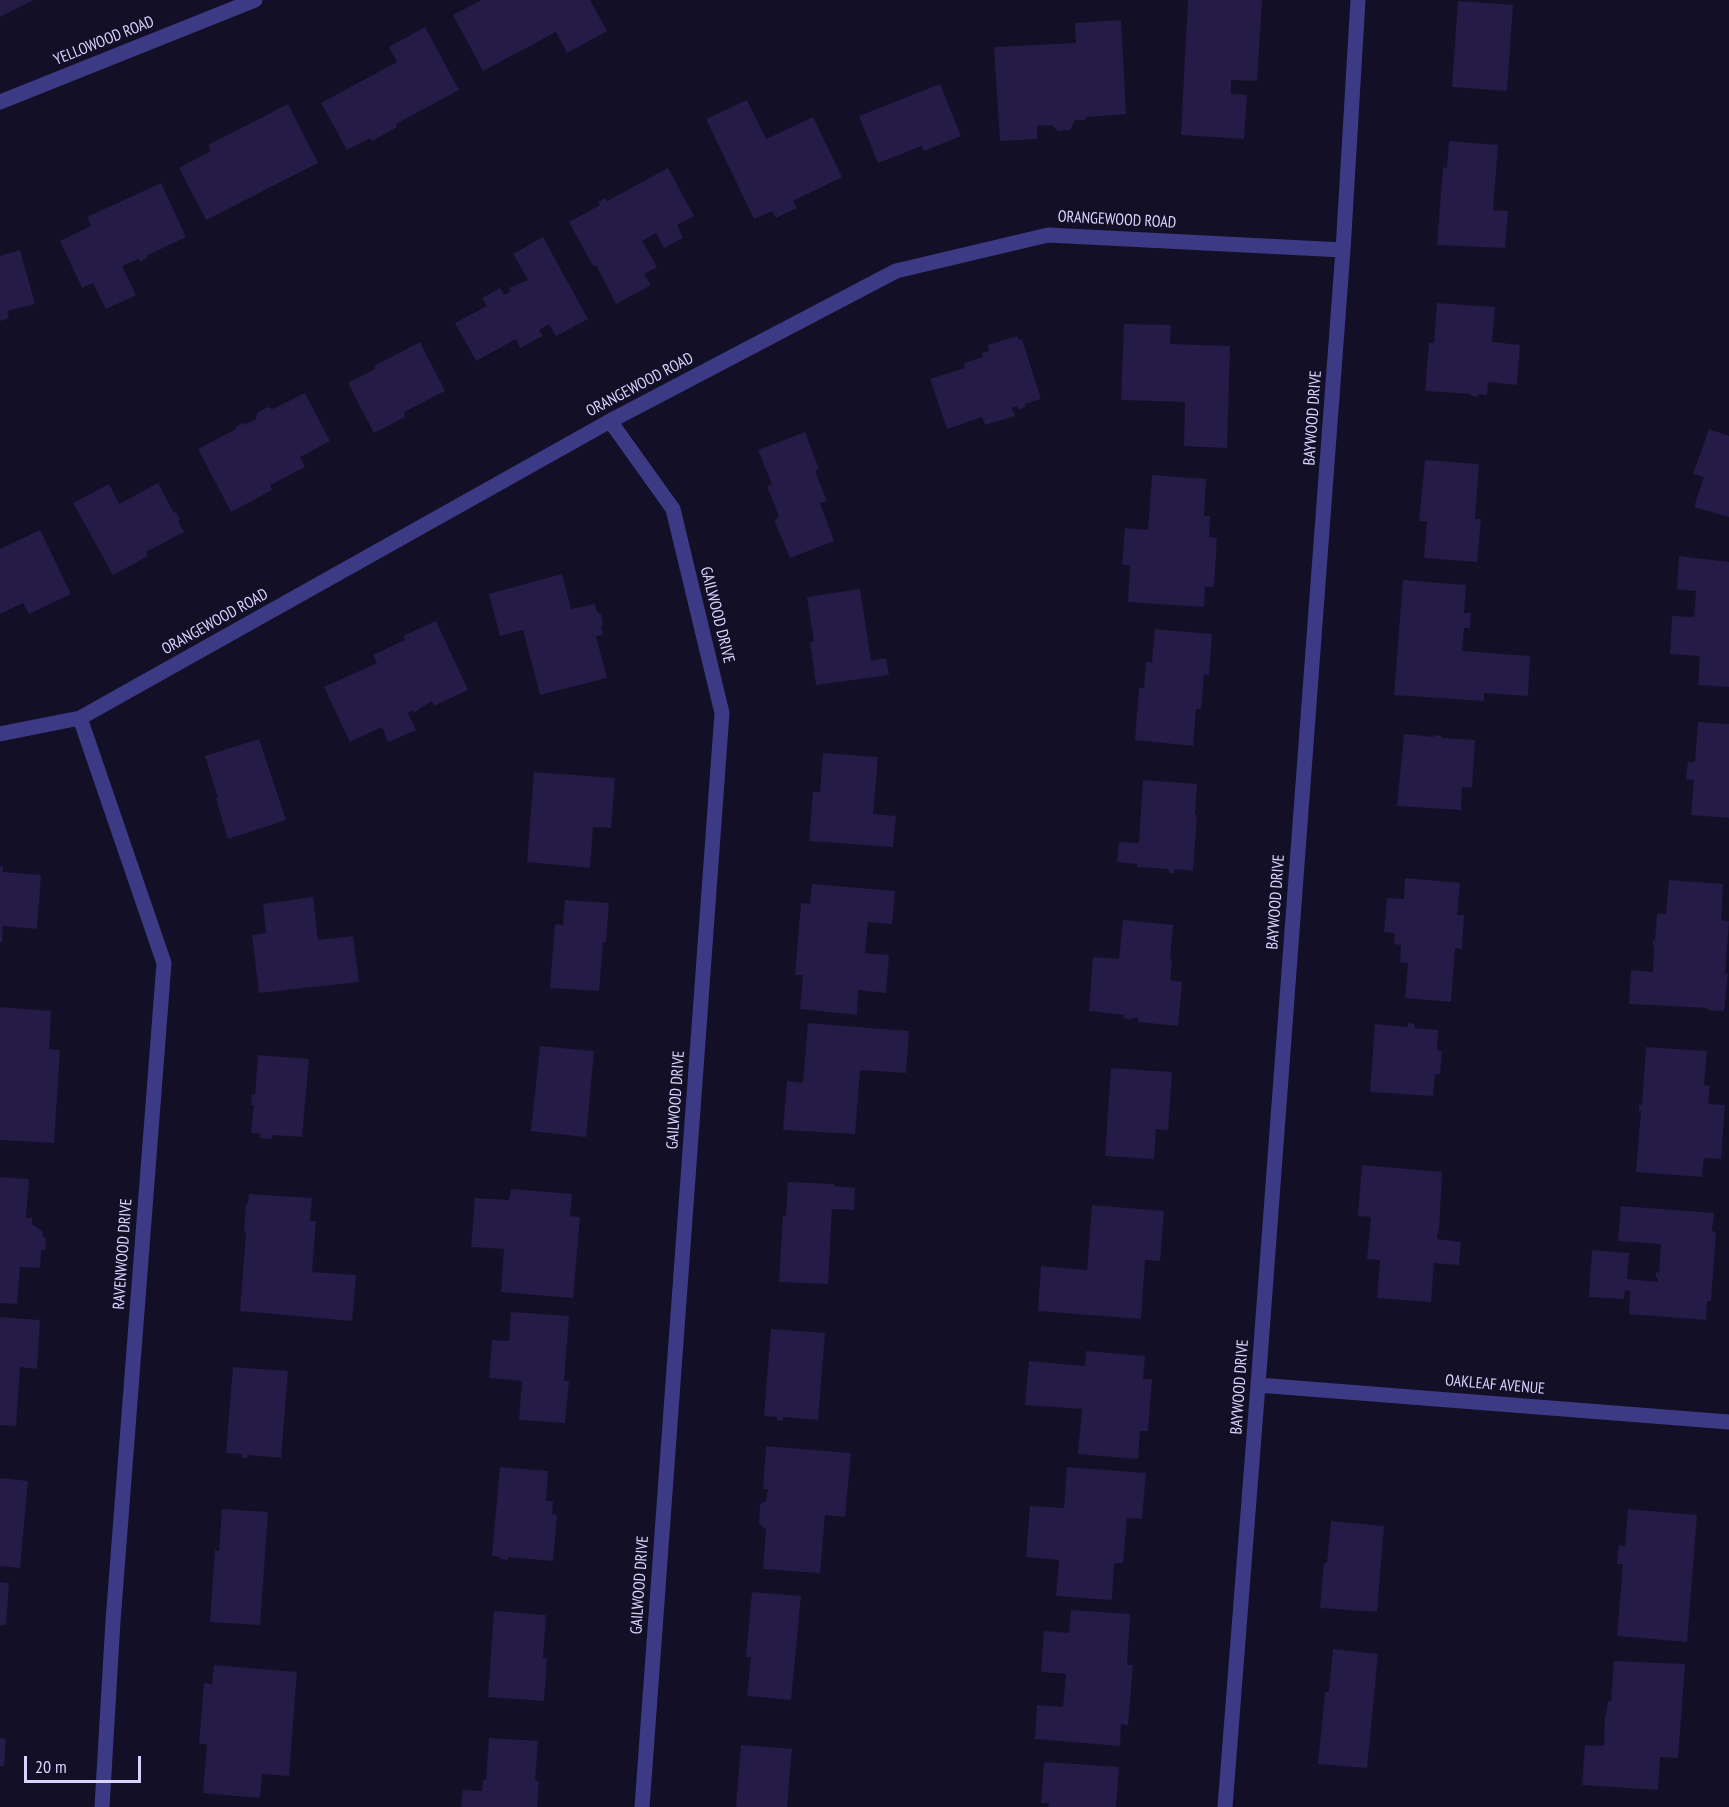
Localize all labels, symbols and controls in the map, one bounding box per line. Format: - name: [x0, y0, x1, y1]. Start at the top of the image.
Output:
- street label: YELLOWOOD ROAD: [51, 12, 157, 70]
- street label: ORANGEWOOD ROAD: [1057, 207, 1177, 233]
- street label: ORANGEWOOD ROAD: [583, 349, 697, 421]
- street label: BAYWOOD DRIVE: [1300, 370, 1326, 466]
- street label: GAILWOOD DRIVE: [696, 565, 738, 665]
- street label: ORANGEWOOD ROAD: [159, 585, 271, 659]
- street label: BAYWOOD DRIVE: [1263, 854, 1289, 950]
- street label: GAILWOOD DRIVE: [663, 1050, 689, 1150]
- street label: RAVENWOOD DRIVE: [110, 1198, 136, 1310]
- street label: BAYWOOD DRIVE: [1227, 1339, 1253, 1435]
- street label: OAKLEAF AVENUE: [1444, 1371, 1546, 1399]
- street label: GAILWOOD DRIVE: [627, 1535, 653, 1635]
- scale bar: [27, 1744, 144, 1782]
- text: 20 m: [35, 1755, 67, 1778]

